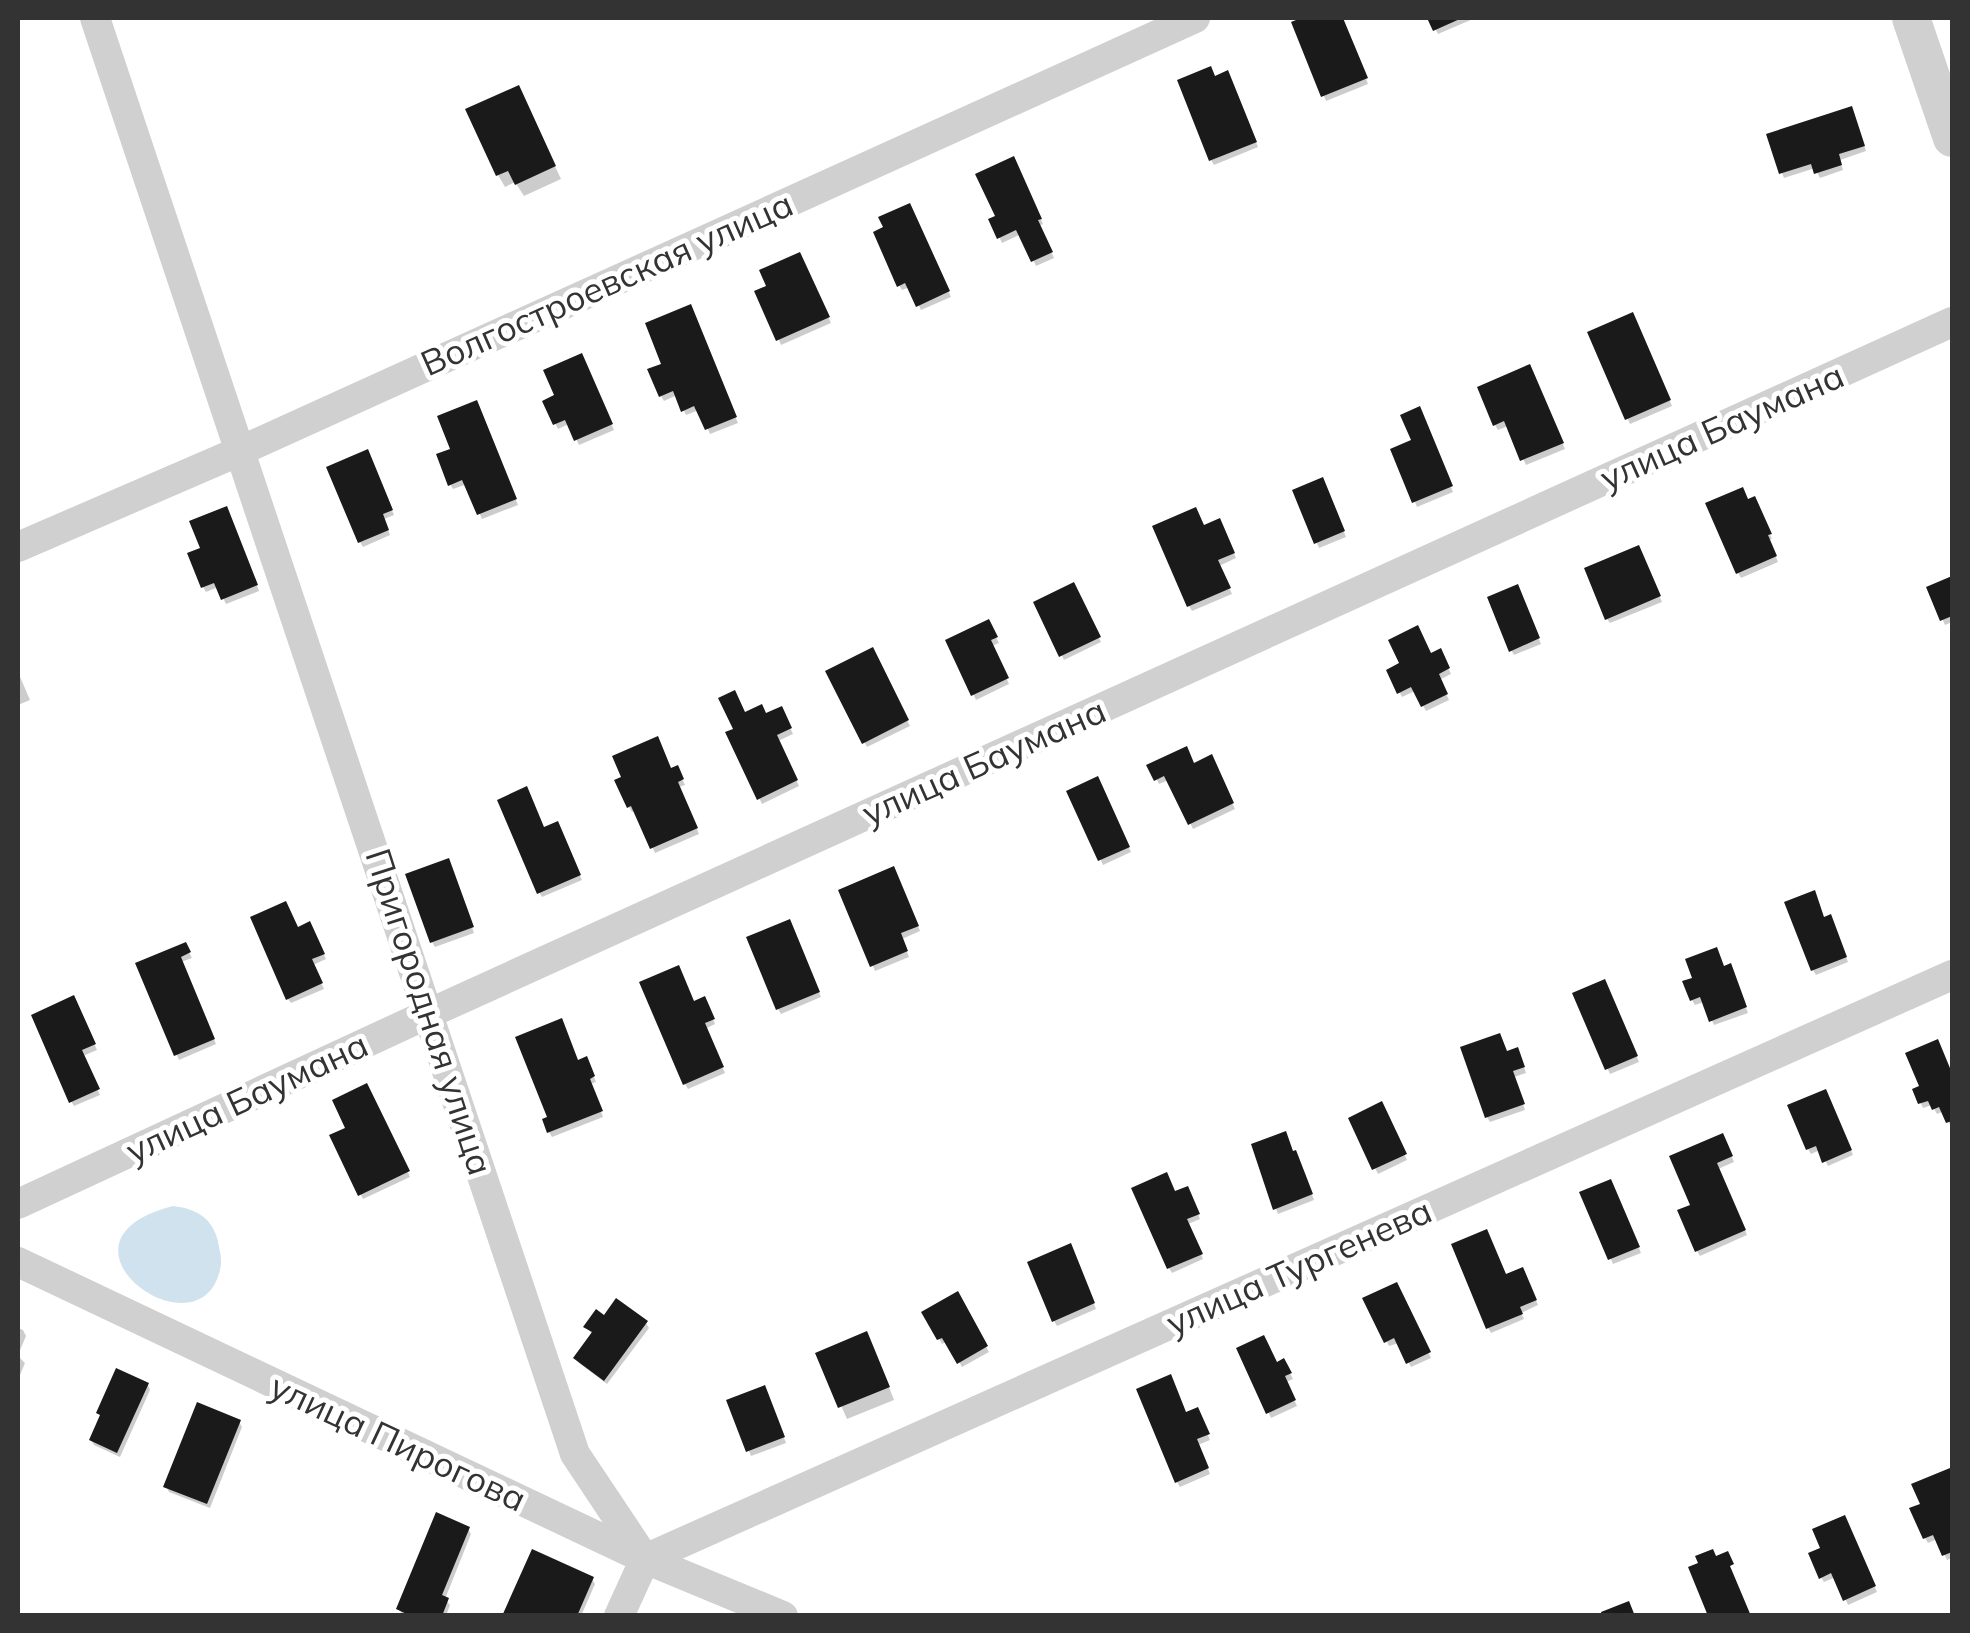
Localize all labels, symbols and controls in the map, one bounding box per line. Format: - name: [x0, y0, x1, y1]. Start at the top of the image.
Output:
- street label: Волгостроевская улица: [414, 181, 799, 385]
- street label: улица Баумана: [1593, 353, 1850, 500]
- street label: улица Баумана: [855, 688, 1112, 835]
- street label: Пригородная улица: [356, 843, 503, 1180]
- street label: улица Баумана: [118, 1022, 375, 1172]
- street label: улица Тургенева: [1159, 1188, 1438, 1344]
- street label: улица Пирогова: [264, 1364, 533, 1521]

